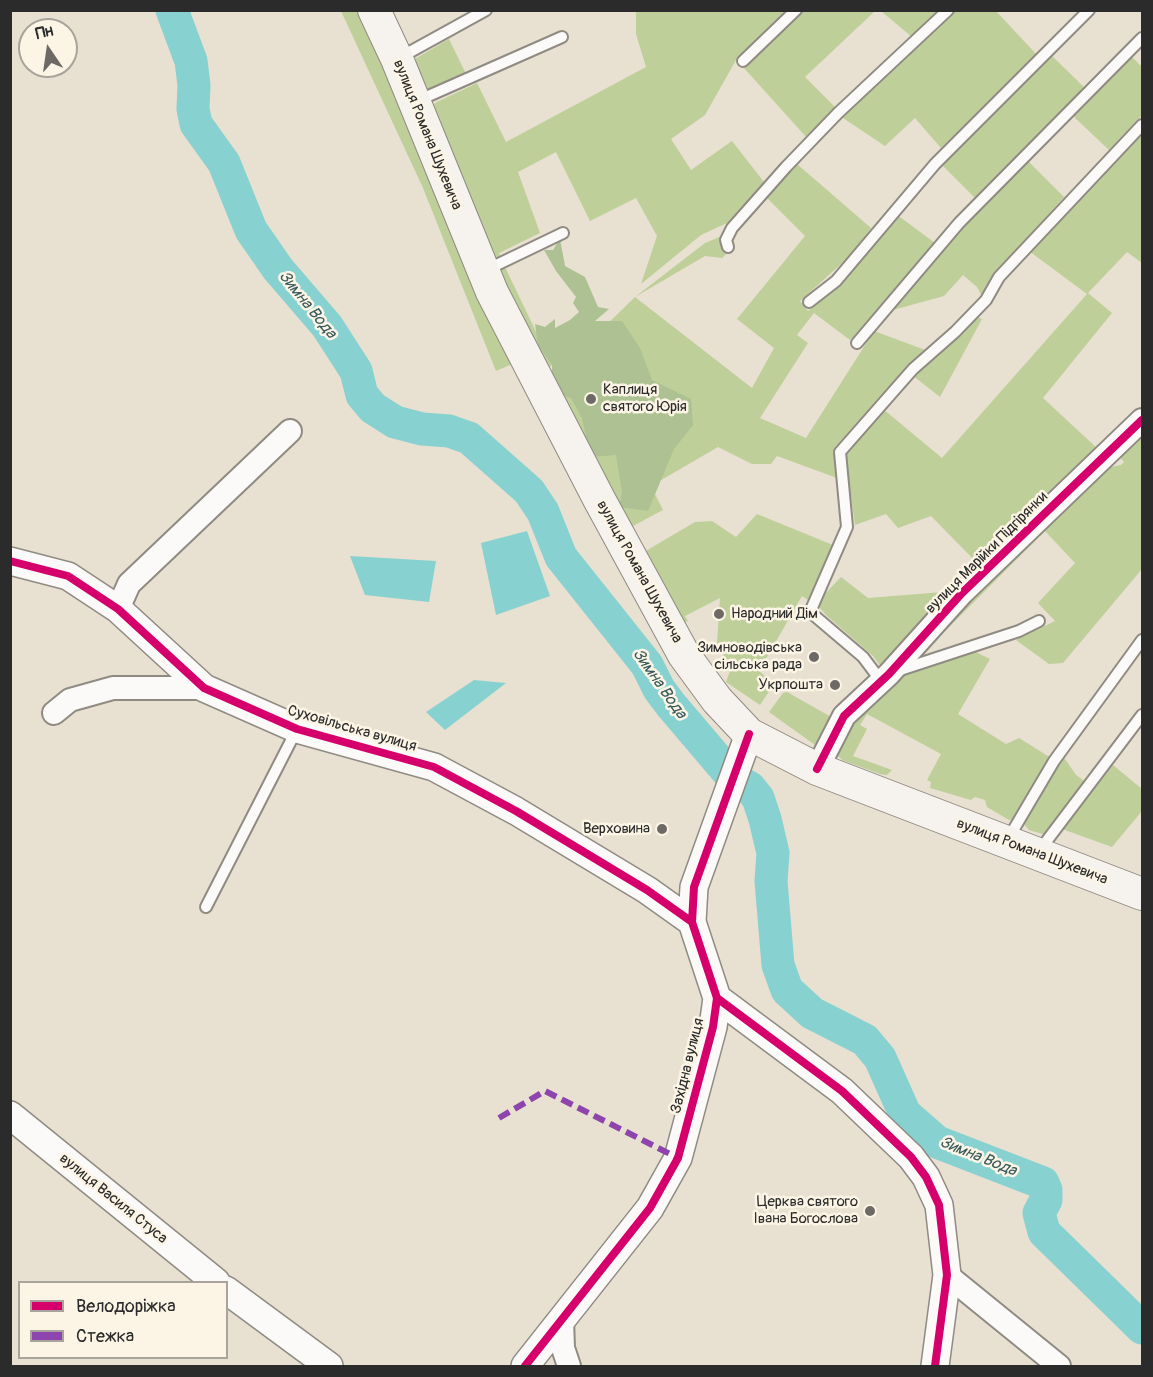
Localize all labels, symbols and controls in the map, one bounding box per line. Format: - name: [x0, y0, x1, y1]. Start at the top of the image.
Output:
- north arrow: [18, 18, 78, 78]
- text: Пн: [34, 21, 55, 44]
- street label: вулиця Романа Шухевича: [389, 57, 465, 213]
- water label: Зимна Вода: [274, 268, 340, 342]
- place label: Каплиця святого Юрія: [603, 381, 687, 416]
- marker: Каплиця святого Юрія: [584, 392, 598, 406]
- street label: вулиця Марійки Підгірянки: [922, 488, 1052, 618]
- street label: вулиця Романа Шухевича: [592, 498, 686, 646]
- place label: Народний Дім: [731, 605, 818, 623]
- marker: Народний Дім: [712, 607, 726, 621]
- place label: Зимноводівська сільська рада: [697, 639, 802, 674]
- water label: Зимна Вода: [628, 645, 690, 723]
- marker: Зимноводівська сільська рада: [807, 650, 821, 664]
- place label: Укрпошта: [758, 676, 823, 694]
- marker: Укрпошта: [828, 678, 842, 692]
- street label: Суховільська вулиця: [285, 702, 419, 756]
- street label: вулиця Романа Шухевича: [954, 815, 1110, 889]
- place label: Верховина: [583, 820, 650, 838]
- marker: Верховина: [655, 822, 669, 836]
- street label: Західна вулиця: [667, 1016, 709, 1116]
- water label: Зимна Вода: [937, 1133, 1019, 1181]
- street label: вулиця Василя Стуса: [55, 1150, 171, 1248]
- place label: Церква святого Івана Богослова: [754, 1193, 858, 1228]
- marker: Церква святого Івана Богослова: [863, 1204, 877, 1218]
- legend: [18, 1281, 228, 1359]
- text: Велодоріжка: [76, 1295, 176, 1318]
- text: Стежка: [76, 1325, 134, 1348]

